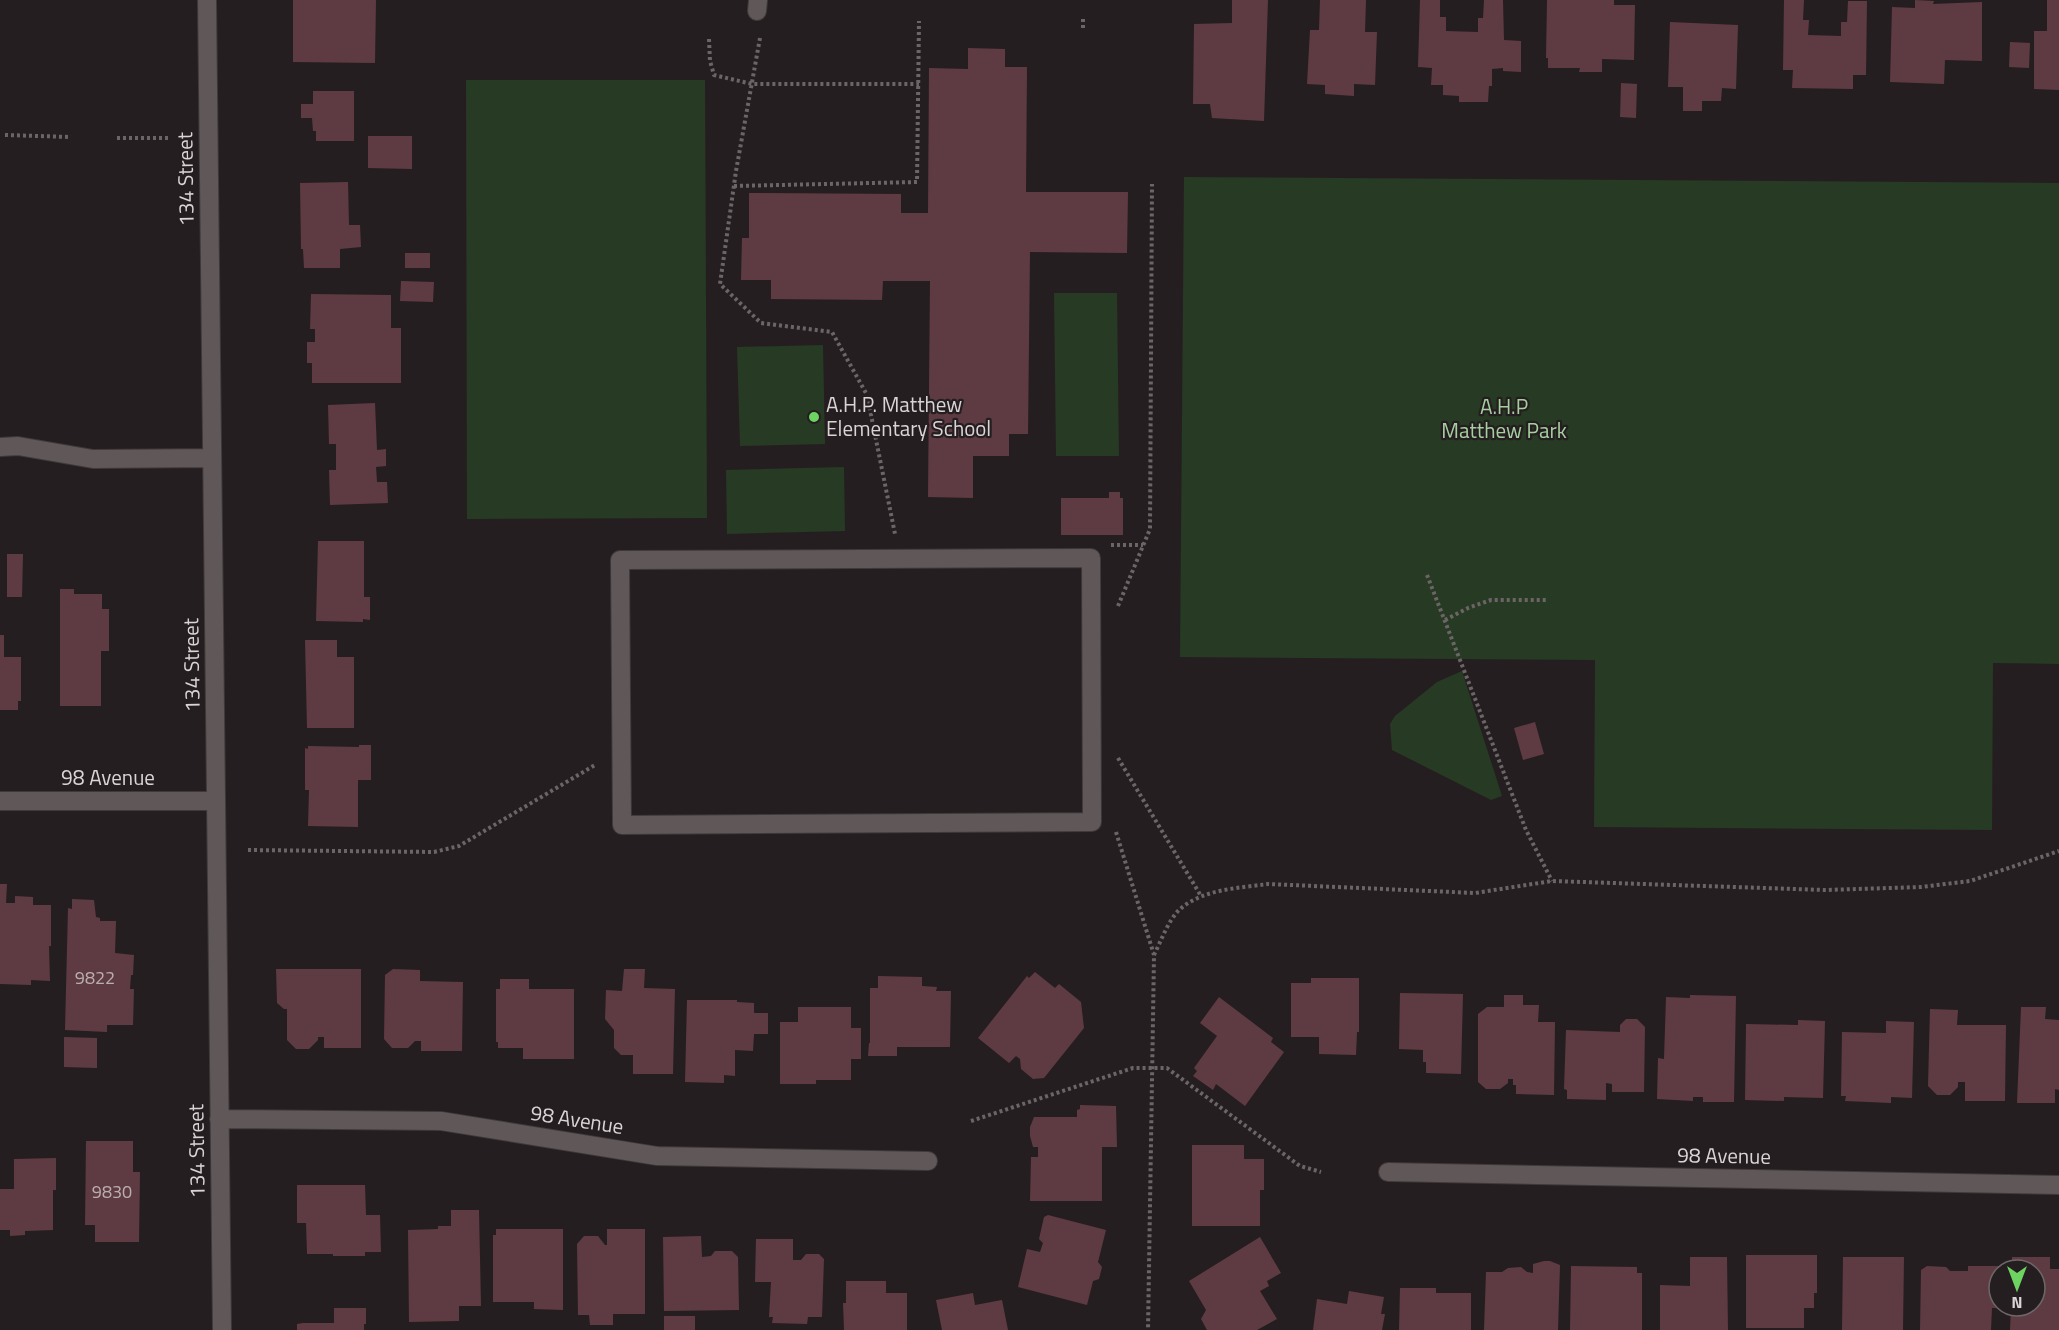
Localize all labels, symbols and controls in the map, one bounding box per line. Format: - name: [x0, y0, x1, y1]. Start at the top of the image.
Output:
- street label: 134 Street: [168, 131, 202, 226]
- place label: A.H.P. Matthew Elementary School: [826, 388, 991, 444]
- park label: A.H.P Matthew Park: [1441, 390, 1567, 446]
- marker: A.H.P. Matthew Elementary School: [807, 410, 821, 424]
- street label: 134 Street: [174, 617, 208, 712]
- street label: 98 Avenue: [61, 761, 155, 793]
- house number: 9822: [75, 964, 115, 991]
- street label: 98 Avenue: [528, 1096, 626, 1142]
- street label: 134 Street: [179, 1103, 213, 1198]
- street label: 98 Avenue: [1677, 1138, 1771, 1172]
- house number: 9830: [92, 1178, 132, 1205]
- north arrow: [1987, 1258, 2047, 1318]
- text: N: [2011, 1291, 2023, 1315]

